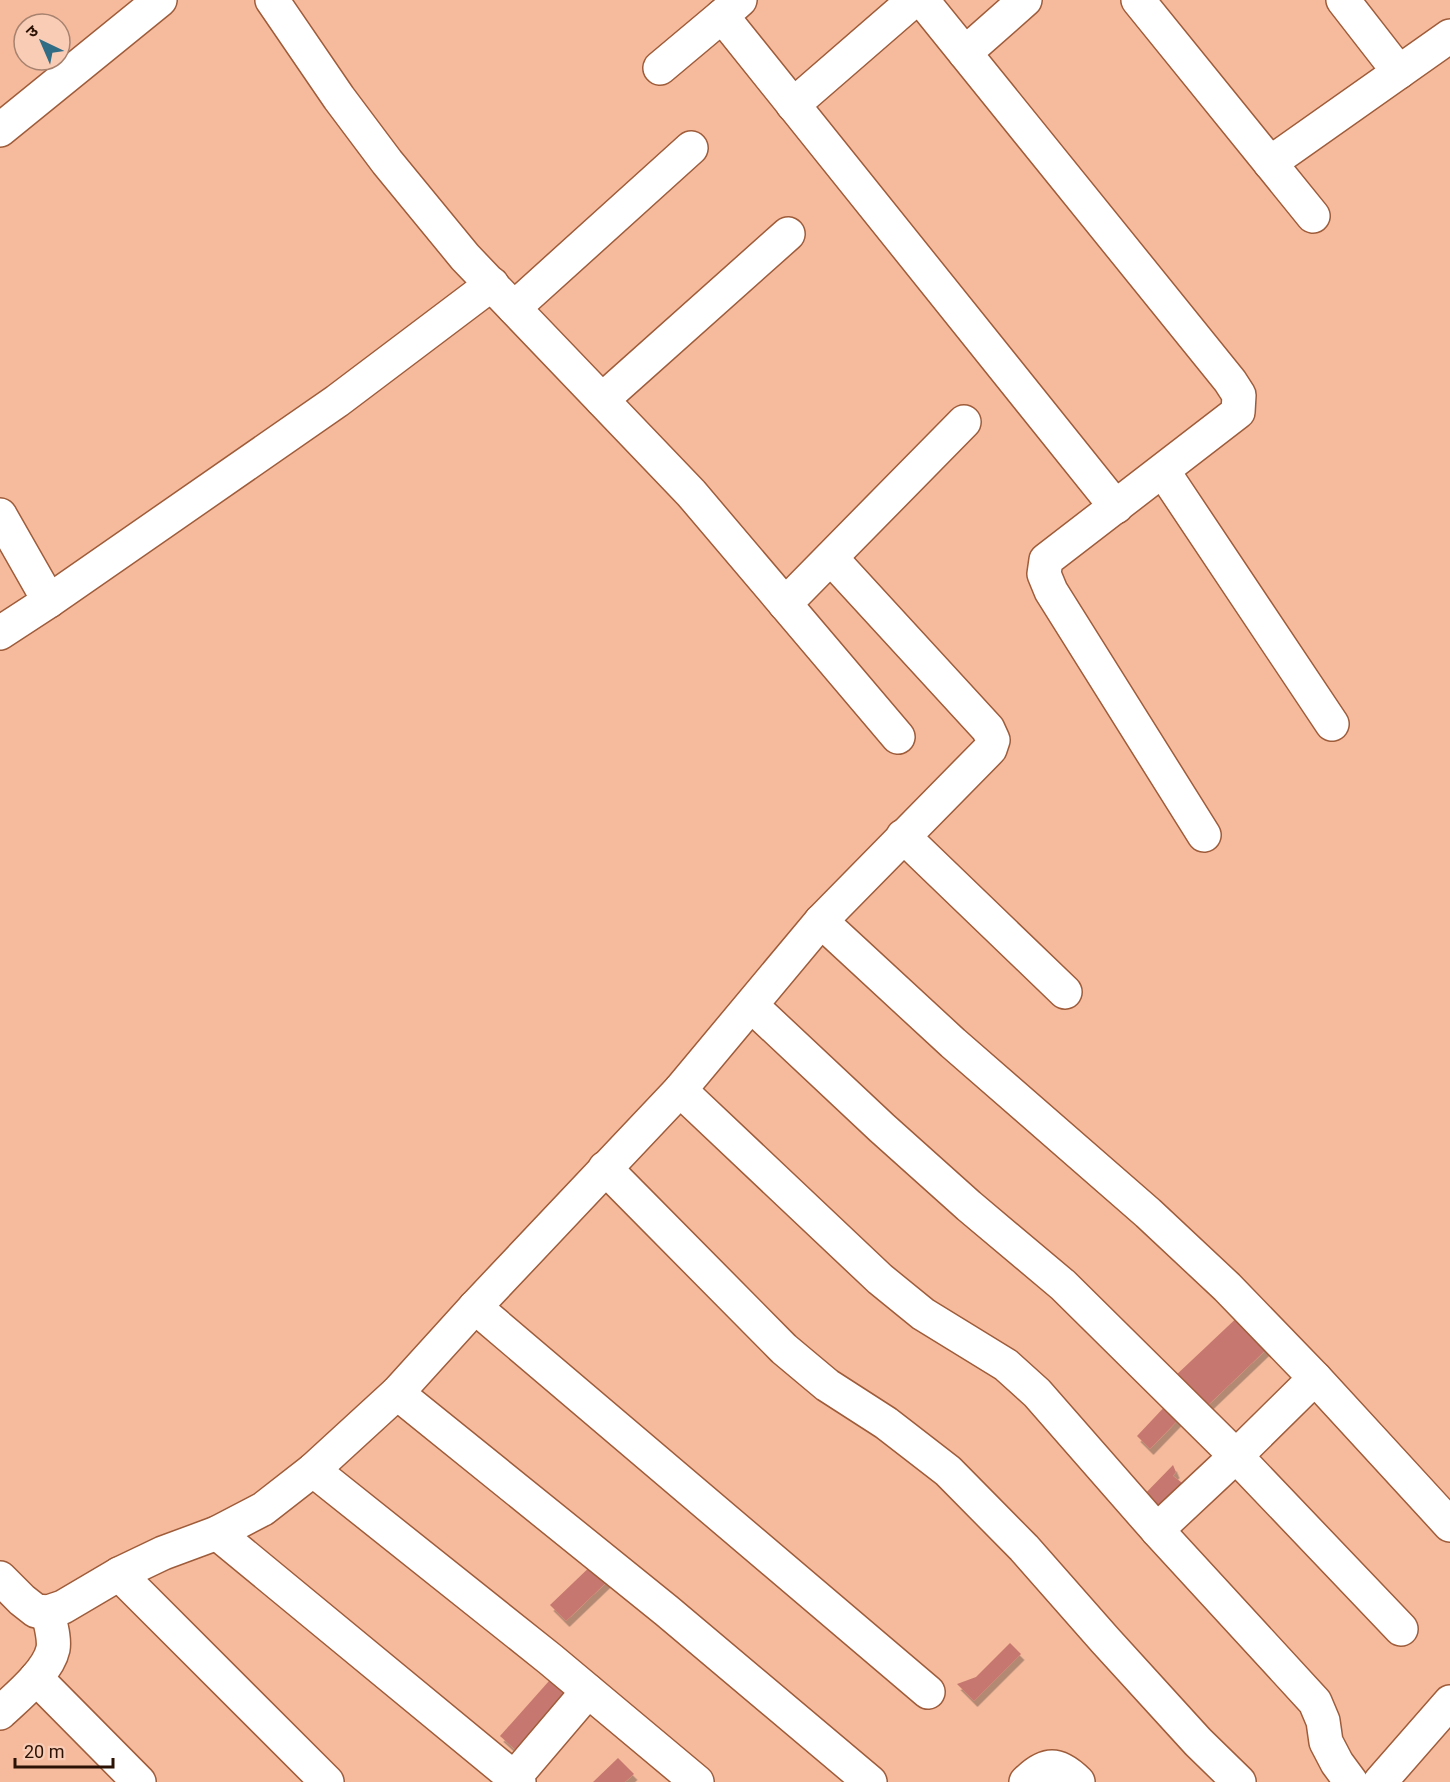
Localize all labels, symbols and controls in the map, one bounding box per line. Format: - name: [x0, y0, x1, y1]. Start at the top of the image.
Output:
- north arrow: [12, 12, 72, 72]
- text: उ: [22, 21, 42, 42]
- scale bar: [15, 1731, 112, 1769]
- text: 20 m: [24, 1741, 64, 1762]

